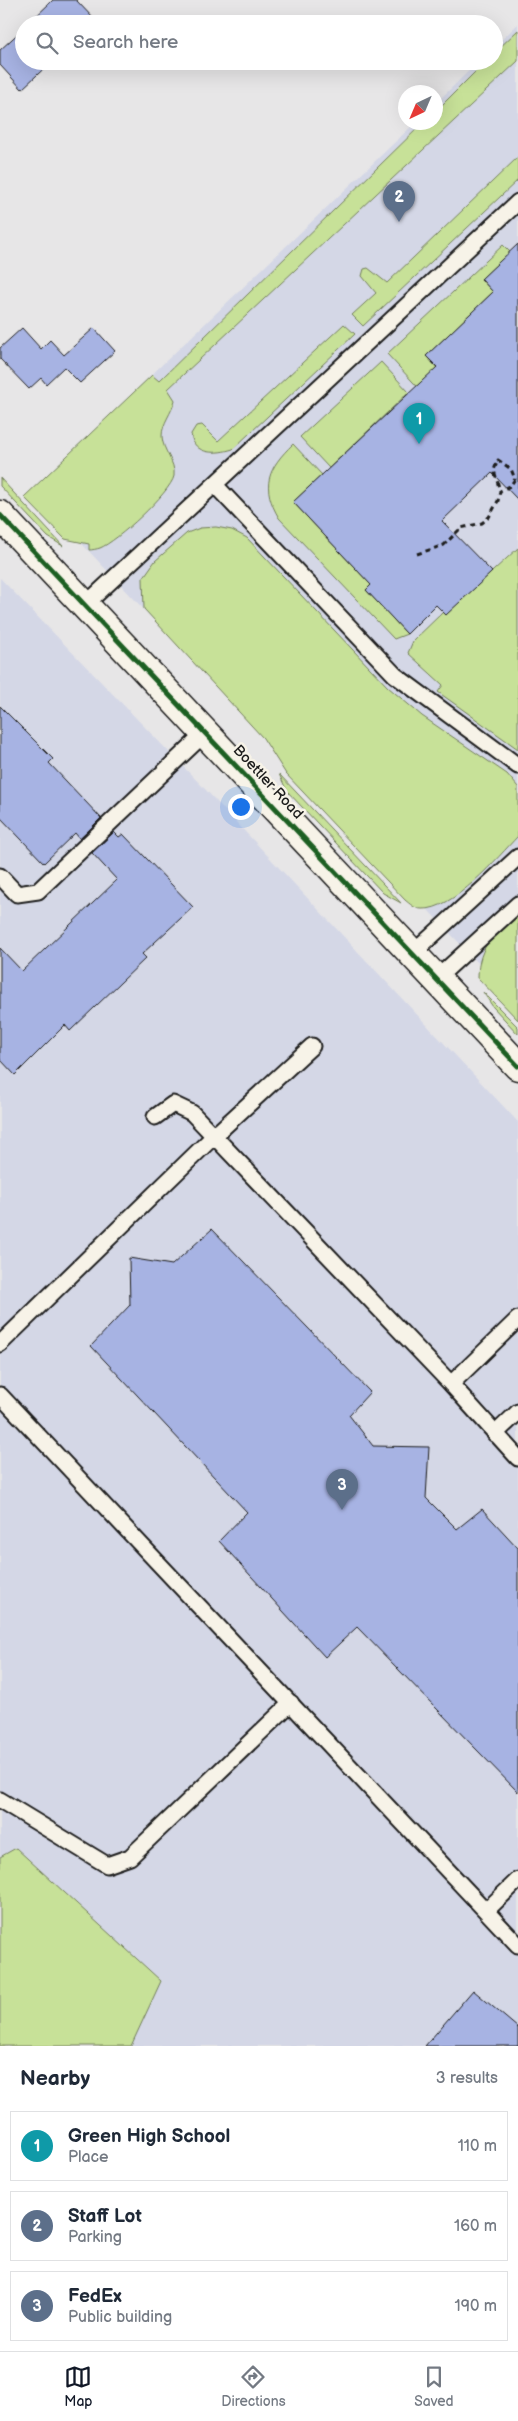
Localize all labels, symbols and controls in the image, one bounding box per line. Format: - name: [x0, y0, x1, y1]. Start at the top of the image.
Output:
- search box: [15, 15, 503, 70]
- icon: search: [33, 29, 61, 57]
- text: Search here: [73, 31, 178, 54]
- north arrow: [398, 85, 443, 130]
- pin: 2: [383, 181, 415, 222]
- pin: 1: [403, 403, 435, 444]
- street label: Boettler Road: [229, 741, 307, 823]
- your location: [228, 794, 254, 820]
- pin: 3: [326, 1469, 358, 1510]
- text: Nearby: [20, 2066, 90, 2091]
- text: 3 results: [436, 2069, 498, 2088]
- text: Green High School: [68, 2125, 230, 2148]
- text: 1: [34, 2137, 40, 2156]
- text: 110 m: [458, 2137, 497, 2156]
- text: Place: [68, 2148, 109, 2167]
- text: Staff Lot: [68, 2205, 142, 2228]
- text: 2: [32, 2217, 42, 2236]
- text: 160 m: [454, 2217, 497, 2236]
- text: Parking: [68, 2228, 122, 2247]
- text: FedEx: [68, 2285, 122, 2308]
- text: 3: [32, 2297, 42, 2316]
- text: 190 m: [455, 2297, 497, 2316]
- text: Public building: [68, 2308, 172, 2327]
- tab: Map: [64, 2363, 93, 2410]
- tab: Directions: [221, 2363, 286, 2410]
- tab: Saved: [414, 2363, 454, 2410]

